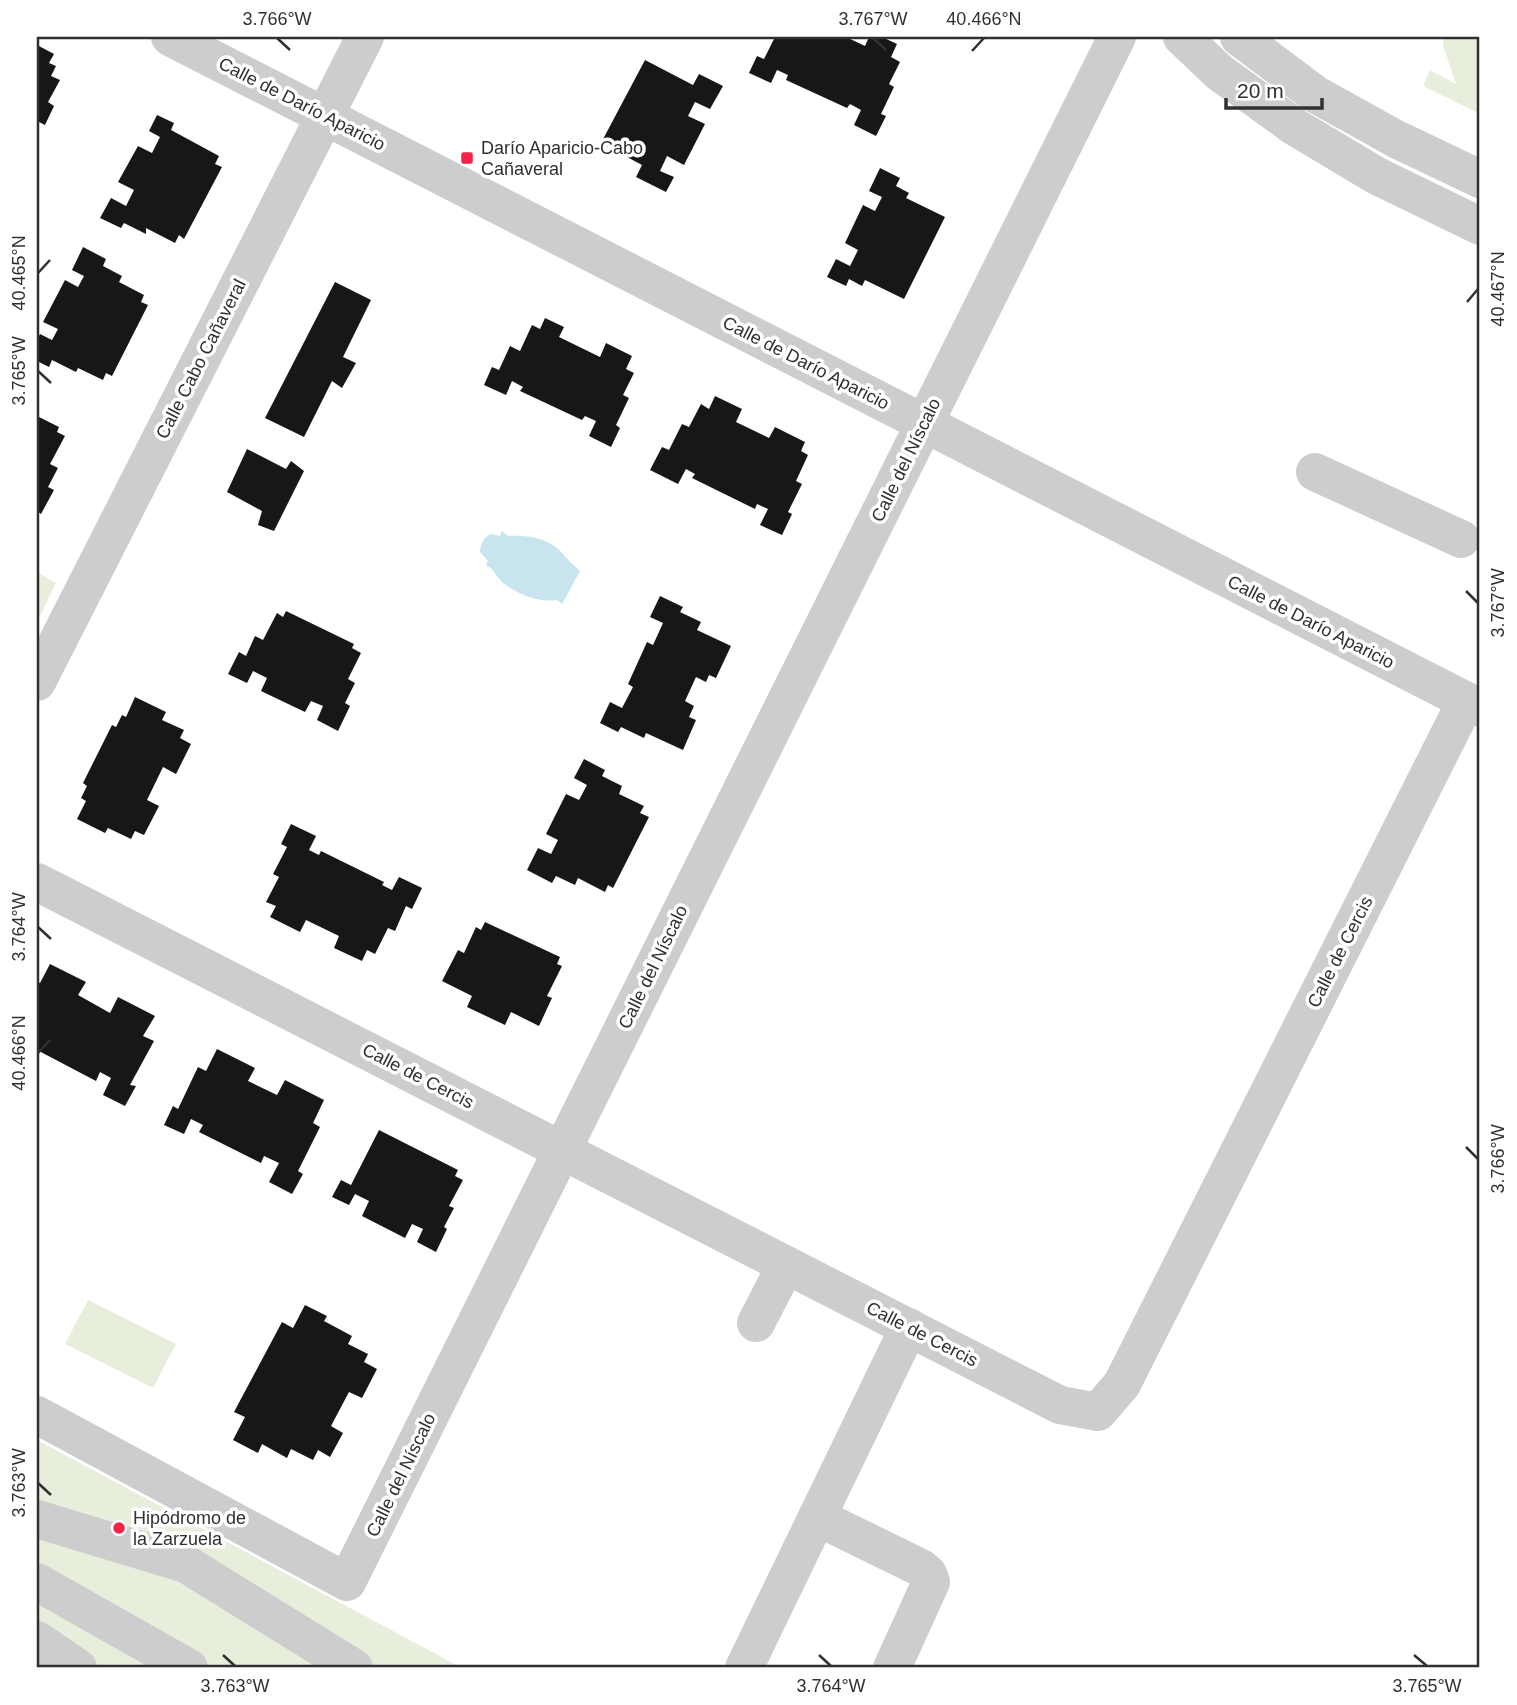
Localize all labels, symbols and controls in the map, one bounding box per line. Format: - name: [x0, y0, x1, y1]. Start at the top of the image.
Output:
- text: 3.766°W: [242, 9, 312, 29]
- text: 3.767°W: [838, 9, 908, 29]
- text: 40.466°N: [946, 9, 1022, 29]
- street label: Calle de Darío Aparicio: [215, 53, 389, 155]
- scale bar: [1226, 66, 1323, 110]
- text: 20 m: [1237, 79, 1284, 102]
- place label: Darío Aparicio-Cabo Cañaveral: [481, 138, 643, 179]
- marker: Darío Aparicio-Cabo Cañaveral: [459, 150, 475, 166]
- text: 40.465°N: [9, 235, 29, 311]
- text: 40.467°N: [1488, 251, 1508, 327]
- street label: Calle Cabo Cañaveral: [152, 276, 250, 442]
- street label: Calle de Darío Aparicio: [719, 312, 893, 414]
- text: 3.765°W: [9, 336, 29, 406]
- street label: Calle del Níscalo: [867, 395, 945, 525]
- text: 3.767°W: [1488, 568, 1508, 638]
- street label: Calle de Darío Aparicio: [1224, 571, 1398, 673]
- text: 3.764°W: [9, 892, 29, 962]
- street label: Calle de Cercis: [1303, 893, 1377, 1011]
- street label: Calle del Níscalo: [614, 902, 692, 1032]
- text: 40.466°N: [9, 1015, 29, 1091]
- street label: Calle de Cercis: [359, 1039, 477, 1113]
- text: 3.766°W: [1488, 1124, 1508, 1194]
- street label: Calle de Cercis: [863, 1297, 981, 1371]
- street label: Calle del Níscalo: [362, 1410, 440, 1540]
- text: 3.763°W: [9, 1448, 29, 1518]
- place label: Hipódromo de la Zarzuela: [133, 1508, 246, 1549]
- marker: Hipódromo de la Zarzuela: [111, 1520, 127, 1536]
- text: 3.763°W: [200, 1676, 270, 1696]
- text: 3.764°W: [796, 1676, 866, 1696]
- text: 3.765°W: [1392, 1676, 1462, 1696]

